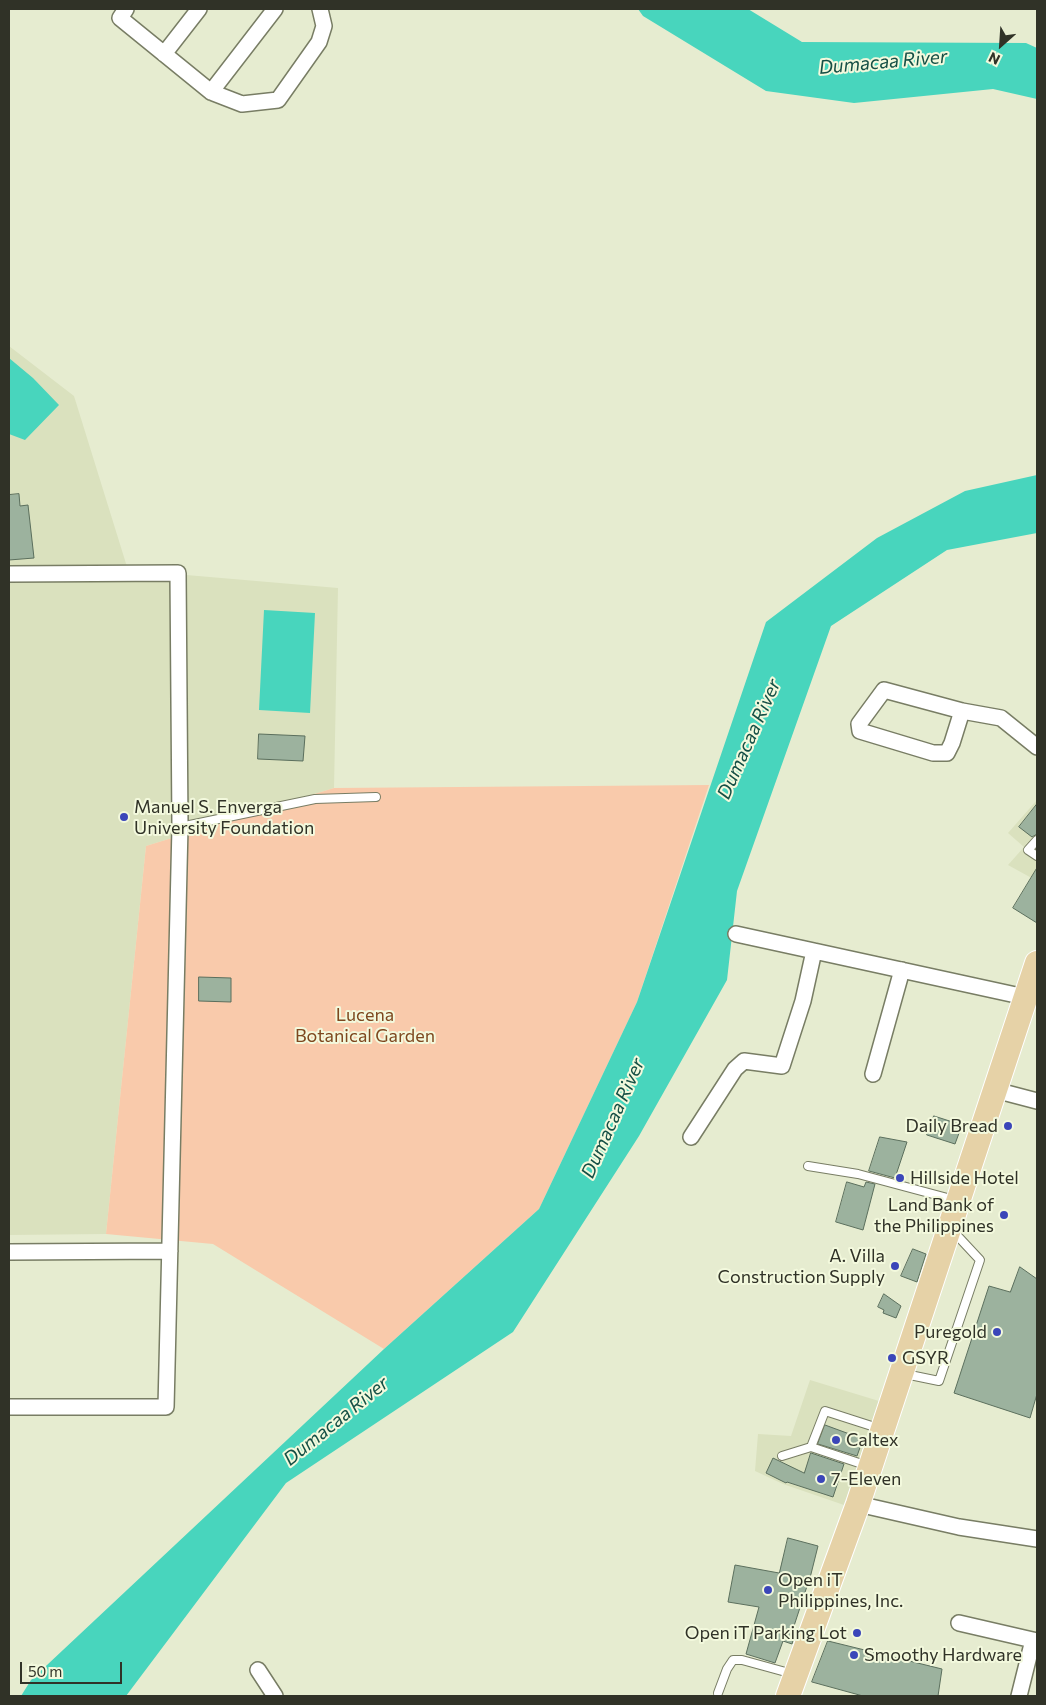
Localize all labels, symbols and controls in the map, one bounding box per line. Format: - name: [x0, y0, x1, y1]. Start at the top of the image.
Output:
- north arrow: [976, 20, 1026, 70]
- water label: Dumacaa River: [818, 45, 948, 79]
- text: N: [986, 49, 1003, 69]
- water label: Dumacaa River: [712, 676, 786, 802]
- place label: Manuel S. Enverga University Foundation: [134, 796, 314, 839]
- marker: Manuel S. Enverga University Foundation: [118, 811, 130, 823]
- park label: Lucena Botanical Garden: [295, 1004, 435, 1046]
- water label: Dumacaa River: [576, 1055, 650, 1181]
- place label: Daily Bread: [906, 1115, 998, 1137]
- marker: Daily Bread: [1002, 1120, 1014, 1132]
- place label: Hillside Hotel: [910, 1167, 1019, 1189]
- marker: Hillside Hotel: [894, 1172, 906, 1184]
- place label: Land Bank of the Philippines: [874, 1194, 994, 1236]
- marker: Land Bank of the Philippines: [998, 1209, 1010, 1221]
- place label: A. Villa Construction Supply: [718, 1245, 885, 1288]
- marker: A. Villa Construction Supply: [889, 1260, 901, 1272]
- place label: Puregold: [914, 1321, 987, 1343]
- marker: Puregold: [991, 1326, 1003, 1338]
- place label: GSYR: [902, 1347, 949, 1369]
- marker: GSYR: [886, 1352, 898, 1364]
- water label: Dumacaa River: [279, 1372, 393, 1470]
- place label: Caltex: [846, 1429, 899, 1451]
- marker: Caltex: [830, 1434, 842, 1446]
- place label: 7-Eleven: [831, 1468, 901, 1490]
- marker: 7-Eleven: [815, 1473, 827, 1485]
- place label: Open iT Philippines, Inc.: [778, 1569, 903, 1612]
- marker: Open iT Philippines, Inc.: [762, 1584, 774, 1596]
- place label: Open iT Parking Lot: [685, 1622, 847, 1644]
- marker: Open iT Parking Lot: [851, 1627, 863, 1639]
- place label: Smoothy Hardware: [864, 1644, 1022, 1666]
- marker: Smoothy Hardware: [848, 1649, 860, 1661]
- scale bar: [22, 1652, 125, 1684]
- text: 50 m: [28, 1662, 62, 1680]

